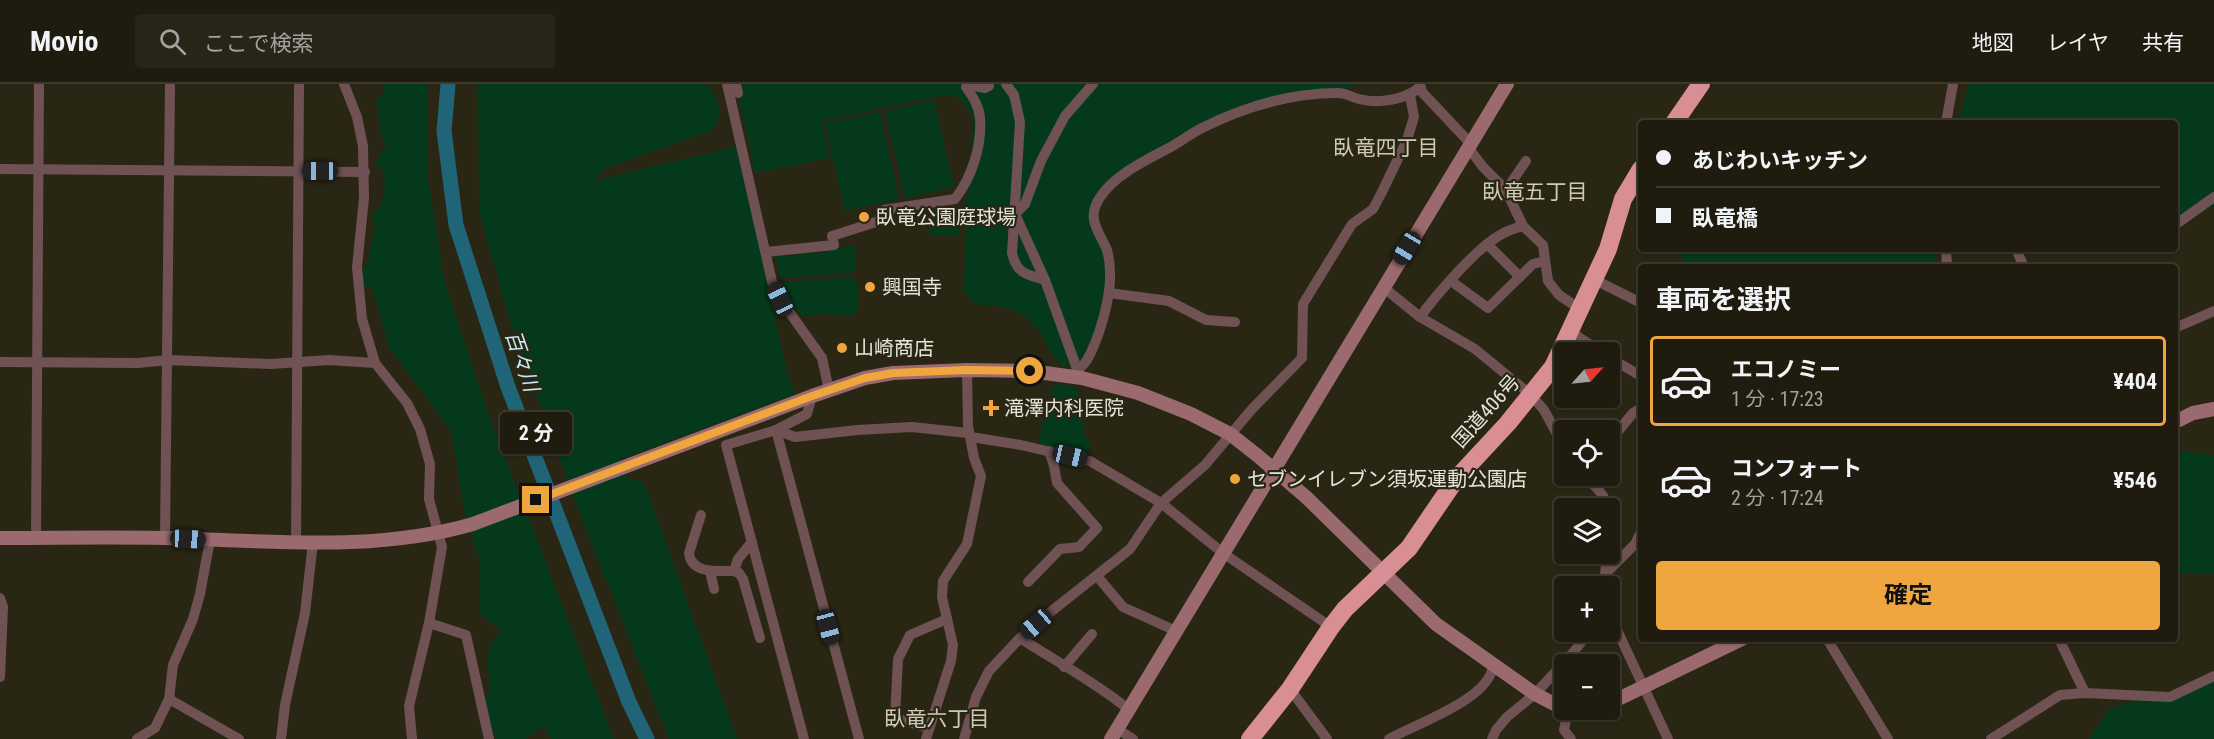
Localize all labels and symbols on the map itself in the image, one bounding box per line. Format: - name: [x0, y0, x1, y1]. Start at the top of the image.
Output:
- district label: 臥竜四丁目: [1334, 136, 1439, 160]
- car: [302, 162, 338, 180]
- district label: 臥竜五丁目: [1483, 180, 1588, 204]
- place label: 臥竜公園庭球場: [876, 205, 1016, 229]
- marker: 臥竜公園庭球場: [857, 210, 871, 224]
- car: [1390, 228, 1424, 268]
- place label: 興国寺: [882, 275, 942, 299]
- car: [764, 279, 796, 319]
- marker: 興国寺: [863, 280, 877, 294]
- water label: 百々川: [500, 327, 544, 397]
- place label: 山崎商店: [854, 336, 934, 360]
- marker: 山崎商店: [835, 341, 849, 355]
- north arrow: [1554, 342, 1620, 408]
- route start: [1016, 357, 1043, 384]
- street label: 国道406号: [1447, 370, 1525, 452]
- place label: 滝澤内科医院: [1004, 396, 1124, 420]
- marker: 滝澤内科医院: [982, 399, 1000, 417]
- callout: 2 分: [500, 413, 572, 455]
- car: [1050, 443, 1090, 469]
- place label: セブンイレブン須坂運動公園店: [1247, 467, 1527, 491]
- marker: セブンイレブン須坂運動公園店: [1228, 472, 1242, 486]
- route end: [522, 486, 549, 513]
- car: [170, 529, 206, 549]
- car: [1017, 605, 1055, 643]
- car: [815, 607, 841, 647]
- district label: 臥竜六丁目: [885, 707, 990, 731]

